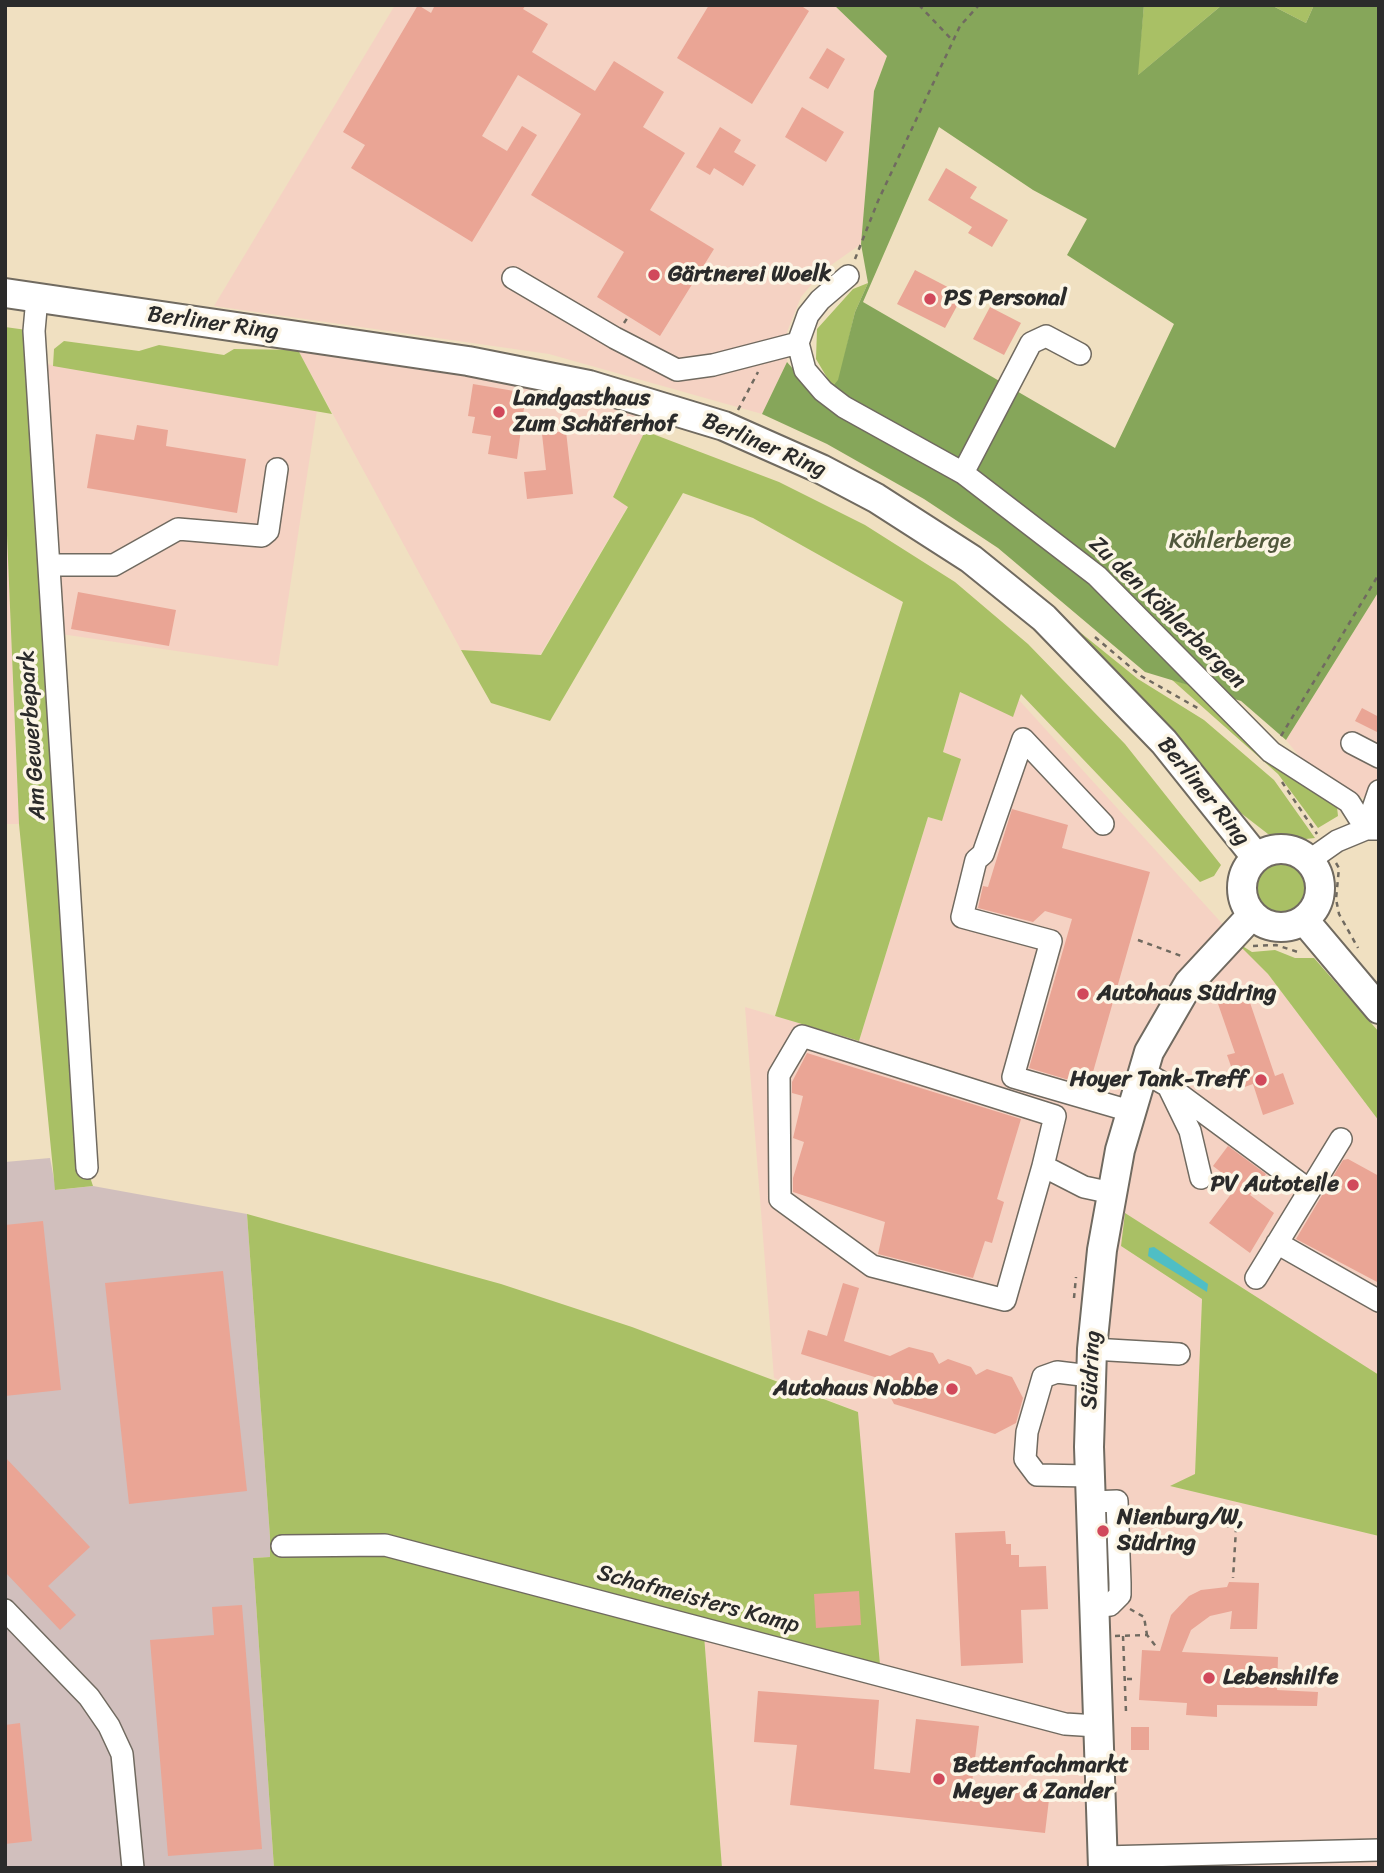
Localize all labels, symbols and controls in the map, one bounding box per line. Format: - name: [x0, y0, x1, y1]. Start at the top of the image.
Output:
- place label: Gärtnerei Woelk: [668, 261, 831, 289]
- marker: Gärtnerei Woelk: [646, 267, 662, 283]
- place label: PS Personal: [944, 285, 1066, 313]
- marker: PS Personal: [922, 291, 938, 307]
- street label: Berliner Ring: [146, 301, 280, 347]
- place label: Landgasthaus Zum Schäferhof: [513, 385, 676, 439]
- marker: Landgasthaus Zum Schäferhof: [491, 404, 507, 420]
- street label: Berliner Ring: [698, 408, 830, 484]
- park label: Köhlerberge: [1169, 528, 1291, 556]
- street label: Zu den Köhlerbergen: [1083, 531, 1251, 695]
- street label: Am Gewerbepark: [13, 649, 53, 821]
- street label: Berliner Ring: [1151, 732, 1255, 852]
- place label: Autohaus Südring: [1097, 980, 1276, 1008]
- marker: Autohaus Südring: [1075, 986, 1091, 1002]
- place label: Hoyer Tank-Treff: [1070, 1066, 1247, 1094]
- marker: Hoyer Tank-Treff: [1253, 1072, 1269, 1088]
- place label: PV Autoteile: [1210, 1171, 1339, 1199]
- marker: PV Autoteile: [1345, 1177, 1361, 1193]
- street label: Südring: [1076, 1330, 1108, 1410]
- place label: Autohaus Nobbe: [773, 1375, 938, 1403]
- marker: Autohaus Nobbe: [944, 1381, 960, 1397]
- place label: Nienburg/W, Südring: [1117, 1504, 1244, 1558]
- marker: Nienburg/W, Südring: [1095, 1523, 1111, 1539]
- street label: Schafmeisters Kamp: [594, 1560, 802, 1640]
- place label: Lebenshilfe: [1223, 1664, 1338, 1692]
- marker: Lebenshilfe: [1201, 1670, 1217, 1686]
- place label: Bettenfachmarkt Meyer & Zander: [953, 1752, 1129, 1806]
- marker: Bettenfachmarkt Meyer & Zander: [931, 1771, 947, 1787]

